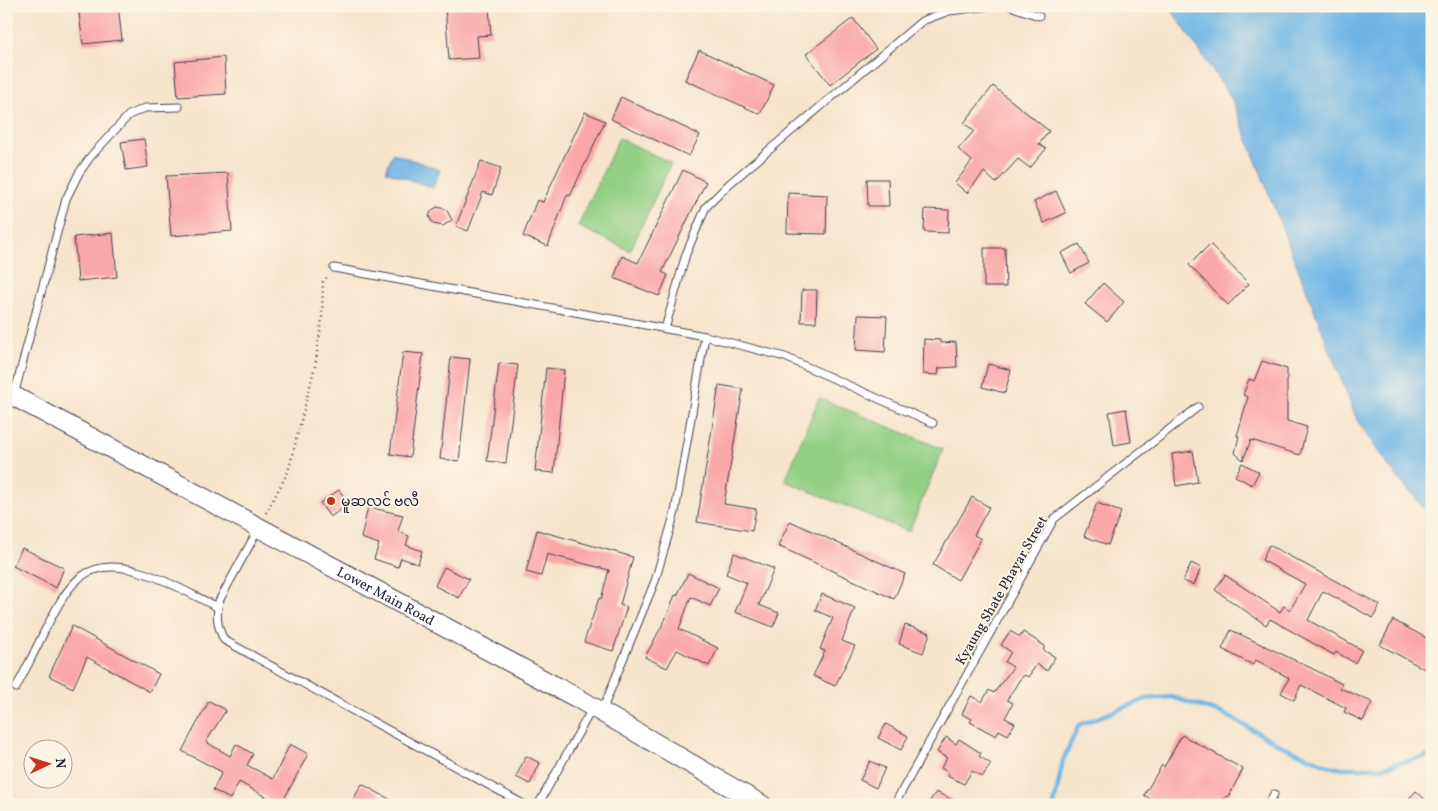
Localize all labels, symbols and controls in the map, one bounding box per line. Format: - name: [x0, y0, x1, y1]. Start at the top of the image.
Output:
- place label: မူဆလင် ဗလီ: [341, 491, 419, 513]
- marker: မူဆလင် ဗလီ: [325, 495, 337, 507]
- street label: Kyaung Shate Phayar Street: [952, 513, 1053, 669]
- street label: Lower Main Road: [333, 563, 437, 631]
- north arrow: [22, 738, 72, 788]
- text: N: [50, 757, 69, 769]

